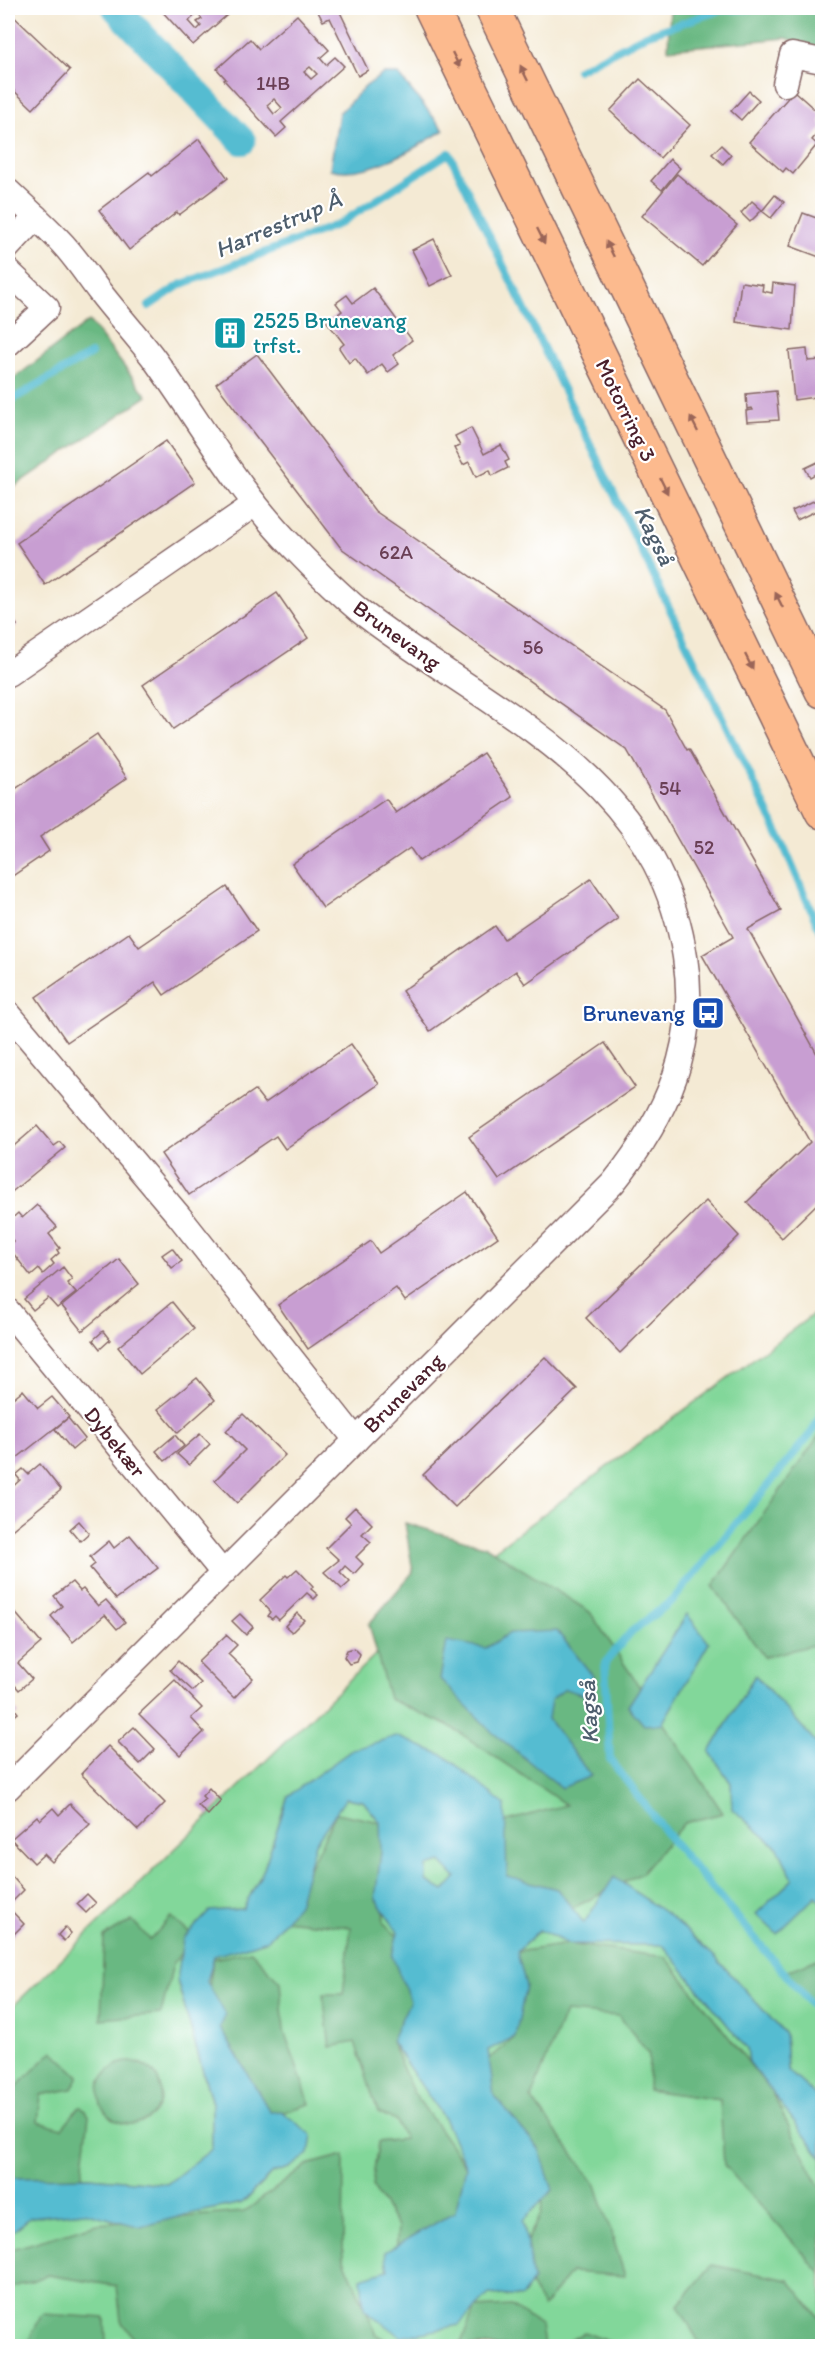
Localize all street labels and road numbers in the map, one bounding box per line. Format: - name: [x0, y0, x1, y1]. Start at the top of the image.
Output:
- street label: Motorring 3: [590, 354, 662, 466]
- street label: Brunevang: [348, 594, 447, 677]
- street label: Brunevang: [357, 1347, 449, 1439]
- street label: Dybekær: [78, 1401, 152, 1483]

